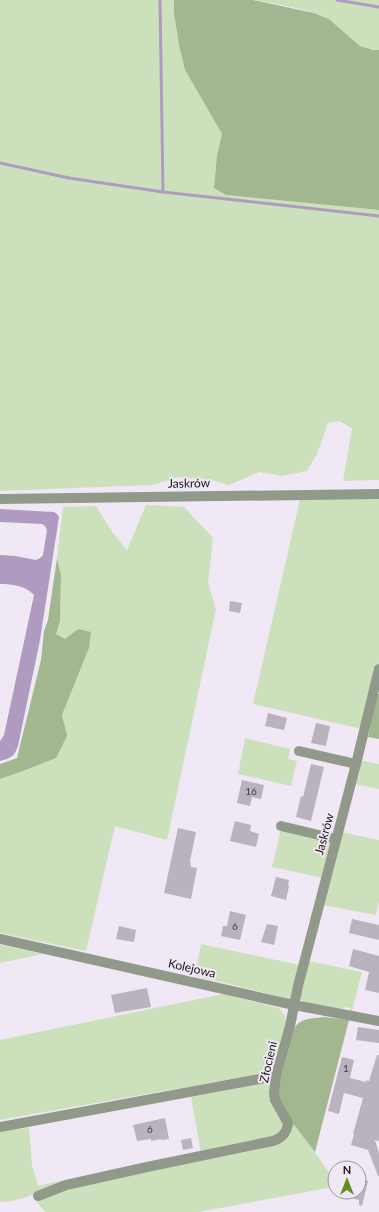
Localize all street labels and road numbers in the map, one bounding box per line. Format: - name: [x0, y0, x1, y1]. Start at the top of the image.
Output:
- street label: Jaskrów: [168, 475, 211, 491]
- street label: Jaskrów: [311, 811, 337, 856]
- street label: Kolejowa: [167, 955, 217, 981]
- street label: Złocieni: [256, 1040, 280, 1084]

